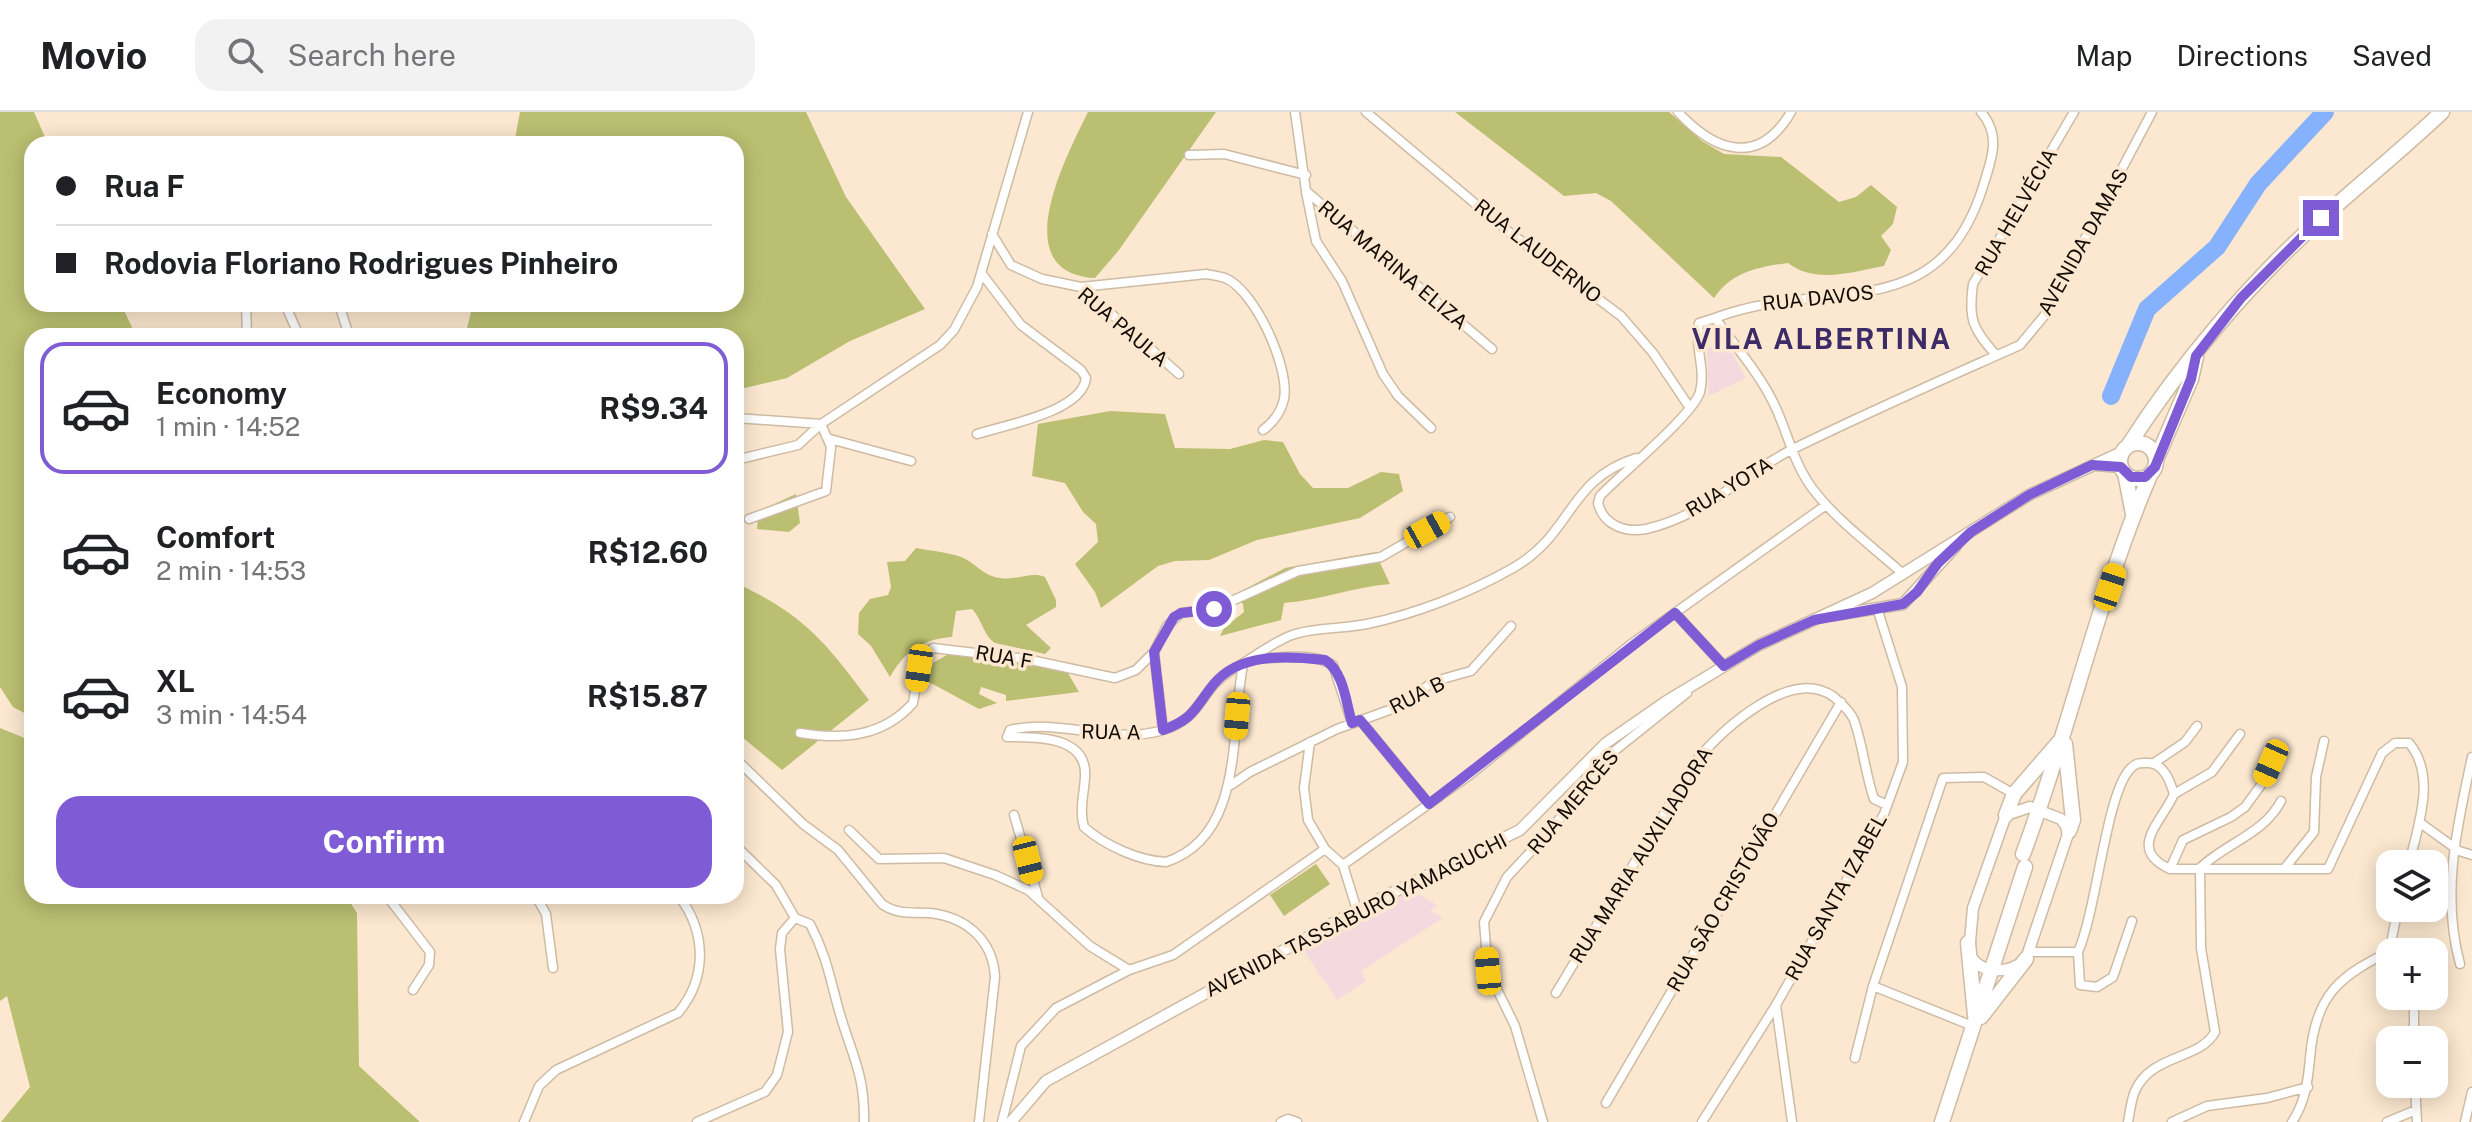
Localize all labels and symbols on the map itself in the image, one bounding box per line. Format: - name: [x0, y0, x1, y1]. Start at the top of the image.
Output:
- street label: RUA HELVÉCIA: [1969, 144, 2062, 280]
- street label: AVENIDA DAMAS: [2033, 165, 2133, 319]
- street label: RUA LAUDERNO: [1470, 194, 1606, 308]
- street label: RUA MARINA ELIZA: [1313, 196, 1473, 334]
- route end: [2303, 200, 2339, 236]
- street label: RUA DAVOS: [1761, 280, 1875, 316]
- street label: RUA PAULA: [1073, 282, 1173, 372]
- district label: VILA ALBERTINA: [1692, 322, 1952, 355]
- street label: RUA YOTA: [1682, 452, 1776, 522]
- car: [1400, 508, 1454, 552]
- car: [2091, 560, 2129, 614]
- route start: [1196, 591, 1232, 627]
- street label: RUA F: [974, 640, 1034, 674]
- car: [904, 643, 934, 693]
- street label: RUA B: [1385, 671, 1449, 719]
- car: [1223, 691, 1251, 741]
- street label: RUA A: [1081, 719, 1141, 745]
- car: [2250, 736, 2292, 790]
- street label: RUA MARIA AUXILIADORA: [1564, 742, 1718, 968]
- street label: RUA MERCÊS: [1522, 745, 1624, 859]
- street label: RUA SÃO CRISTÓVÃO: [1661, 808, 1784, 996]
- street label: RUA SANTA IZABEL: [1780, 809, 1892, 985]
- street label: AVENIDA TASSABURO YAMAGUCHI: [1201, 828, 1511, 1002]
- car: [1011, 834, 1045, 886]
- car: [1474, 946, 1502, 996]

